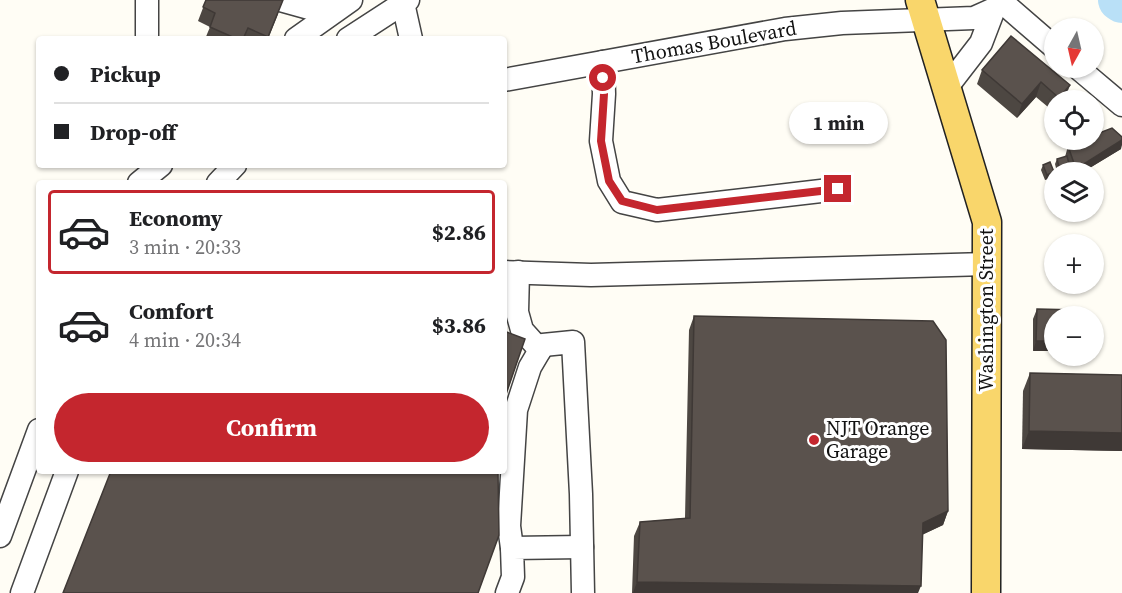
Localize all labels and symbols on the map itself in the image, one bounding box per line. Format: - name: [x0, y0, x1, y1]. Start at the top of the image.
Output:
- street label: Thomas Boulevard: [629, 14, 799, 70]
- north arrow: [1044, 18, 1104, 78]
- route start: [589, 64, 616, 91]
- callout: 1 min: [788, 102, 888, 144]
- route end: [824, 175, 851, 202]
- street label: Washington Street: [972, 228, 1000, 391]
- place label: NJT Orange Garage: [826, 414, 929, 465]
- marker: NJT Orange Garage: [807, 433, 821, 447]

